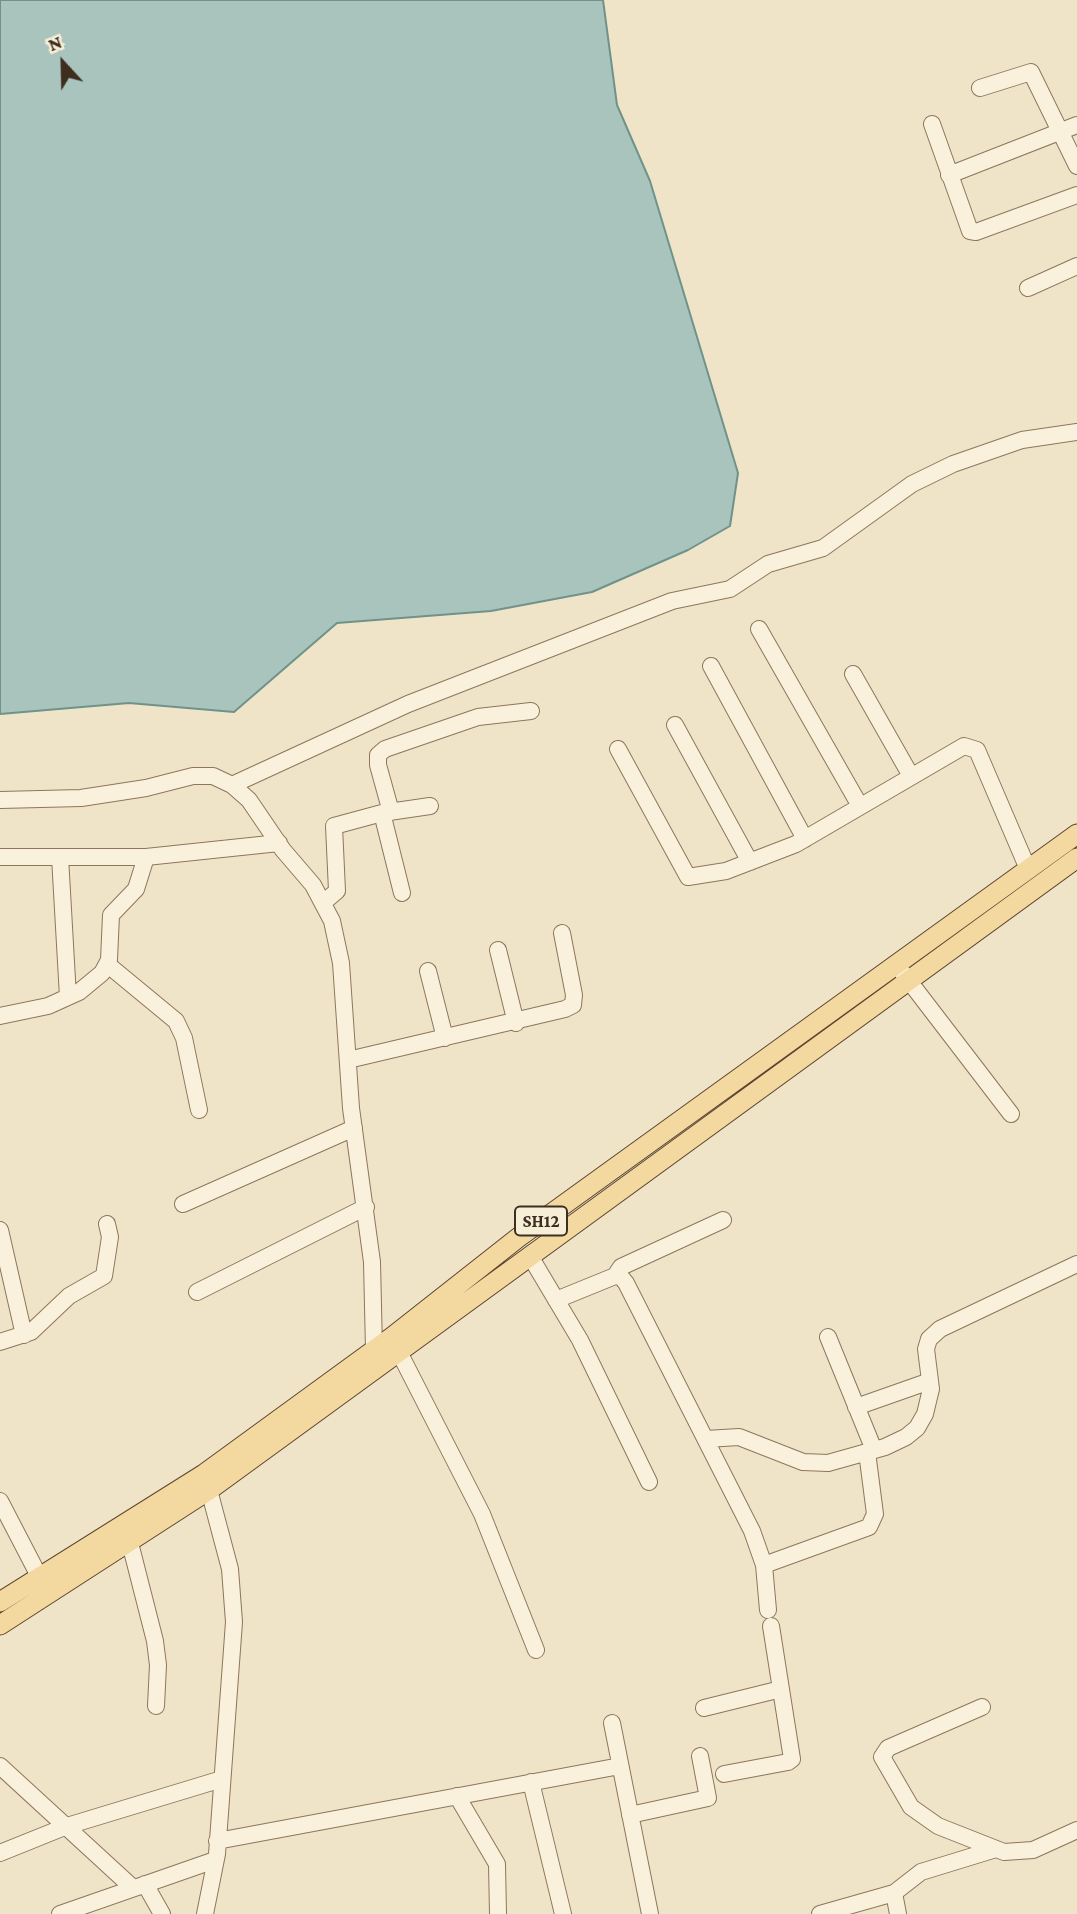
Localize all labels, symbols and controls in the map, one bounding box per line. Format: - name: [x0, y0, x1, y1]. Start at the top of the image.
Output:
- north arrow: [28, 28, 98, 98]
- text: N: [45, 31, 65, 55]
- road number: SH12: [515, 1206, 567, 1236]

